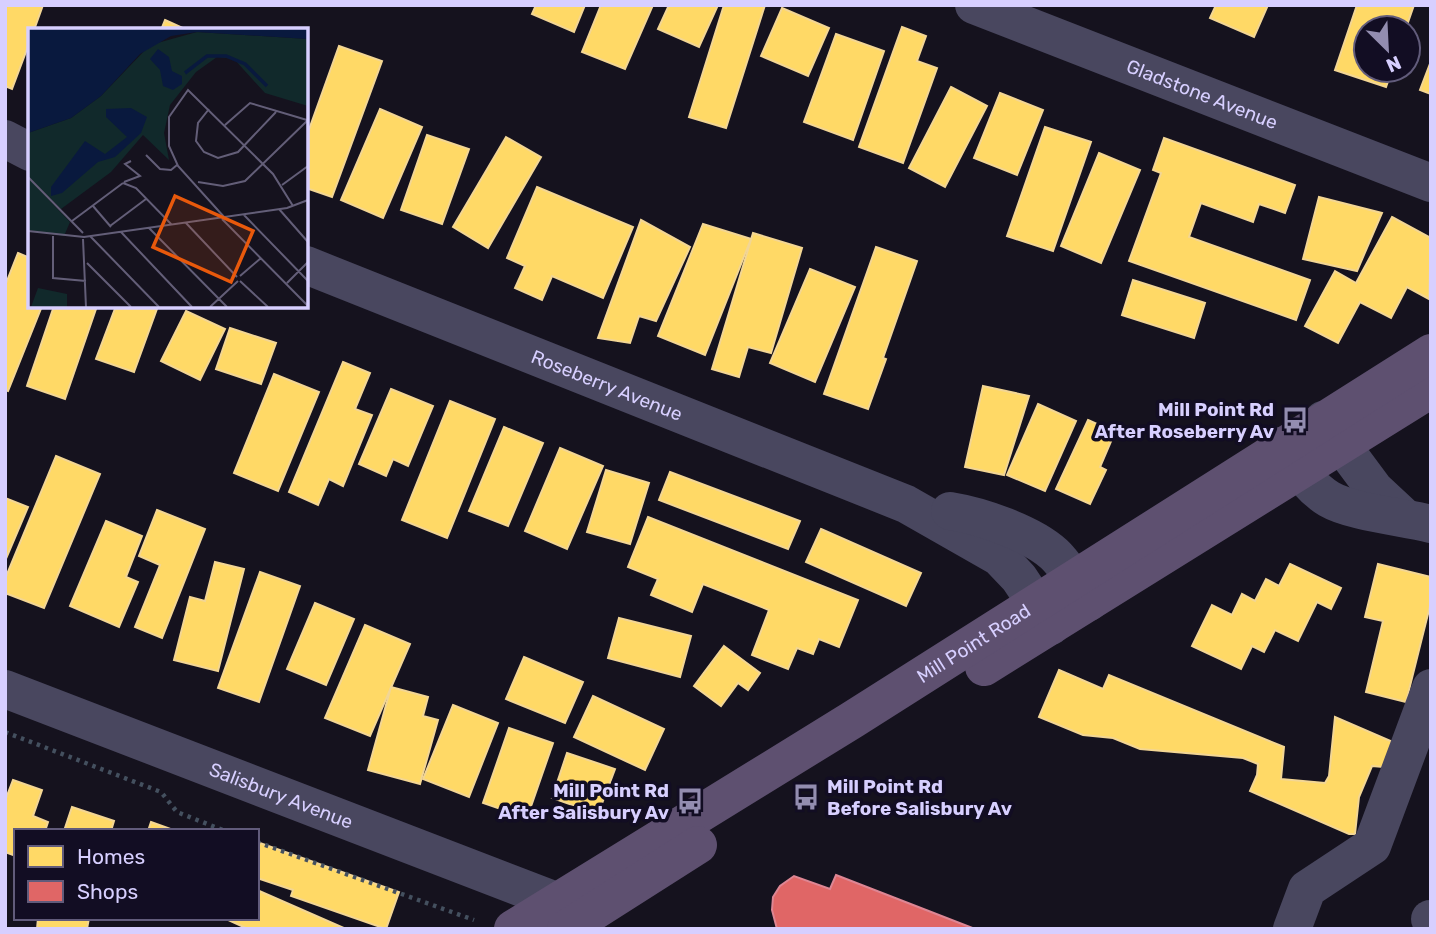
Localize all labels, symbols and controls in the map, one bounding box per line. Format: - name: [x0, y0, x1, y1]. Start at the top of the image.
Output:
- north arrow: [1352, 14, 1422, 84]
- inset map: [28, 28, 308, 308]
- text: N: [1383, 51, 1405, 77]
- street label: Gladstone Avenue: [1123, 55, 1281, 134]
- street label: Roseberry Avenue: [528, 345, 686, 426]
- place label: Mill Point Rd After Roseberry Av: [1094, 398, 1274, 443]
- bus stop icon: Mill Point Rd After Roseberry Av: [1280, 405, 1310, 435]
- street label: Mill Point Road: [913, 599, 1035, 688]
- street label: Salisbury Avenue: [206, 758, 356, 834]
- place label: Mill Point Rd Before Salisbury Av: [827, 775, 1012, 820]
- place label: Mill Point Rd After Salisbury Av: [498, 779, 669, 824]
- bus stop icon: Mill Point Rd Before Salisbury Av: [791, 782, 821, 812]
- bus stop icon: Mill Point Rd After Salisbury Av: [675, 786, 705, 816]
- legend: [14, 829, 259, 920]
- text: Homes: [77, 844, 145, 869]
- text: Shops: [77, 879, 138, 904]

